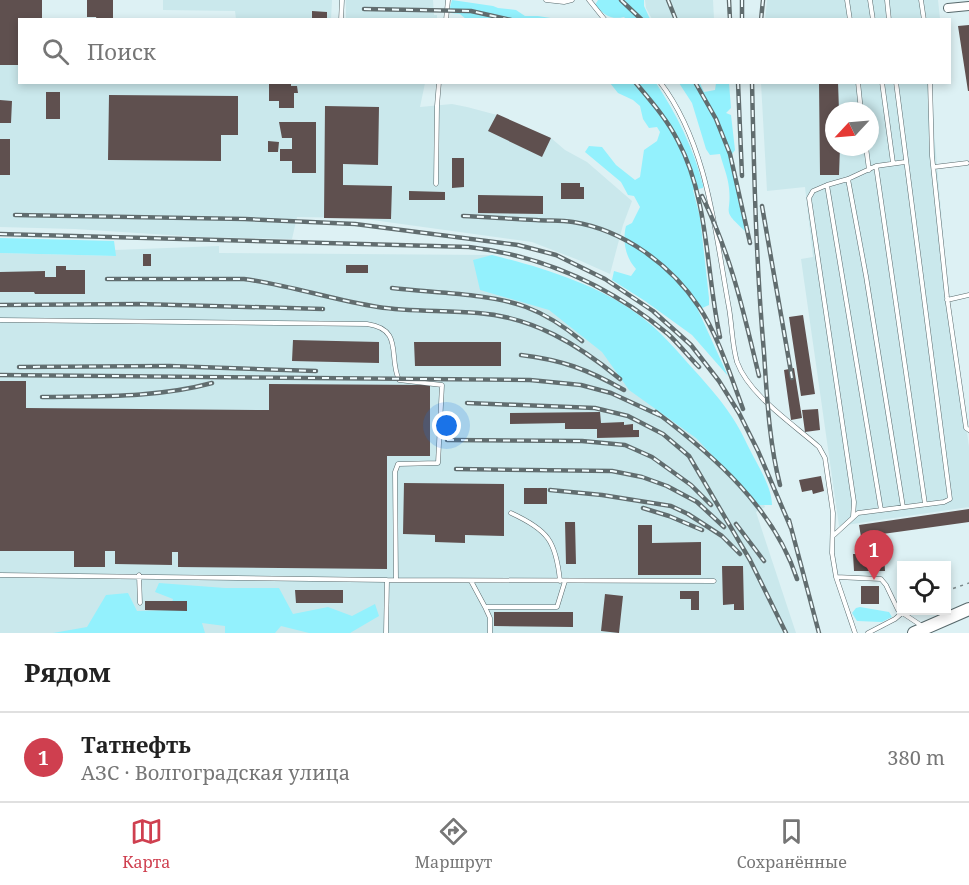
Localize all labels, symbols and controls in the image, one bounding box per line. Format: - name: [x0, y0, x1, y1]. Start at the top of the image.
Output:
- search box: [18, 18, 951, 84]
- icon: search: [39, 35, 72, 68]
- text: Поиск: [87, 36, 156, 66]
- north arrow: [825, 102, 879, 156]
- your location: [432, 411, 461, 440]
- pin: 1: [854, 530, 894, 580]
- map controls: [897, 561, 951, 615]
- button: locate: [897, 561, 951, 615]
- text: Рядом: [24, 654, 111, 690]
- text: Татнефть: [81, 729, 191, 759]
- text: 1: [38, 744, 49, 771]
- text: 380 m: [887, 744, 945, 771]
- text: АЗС · Волгоградская улица: [81, 759, 350, 786]
- tab: Карта: [122, 815, 170, 873]
- tab: Маршрут: [415, 815, 492, 873]
- tab: Сохранённые: [737, 815, 847, 873]

